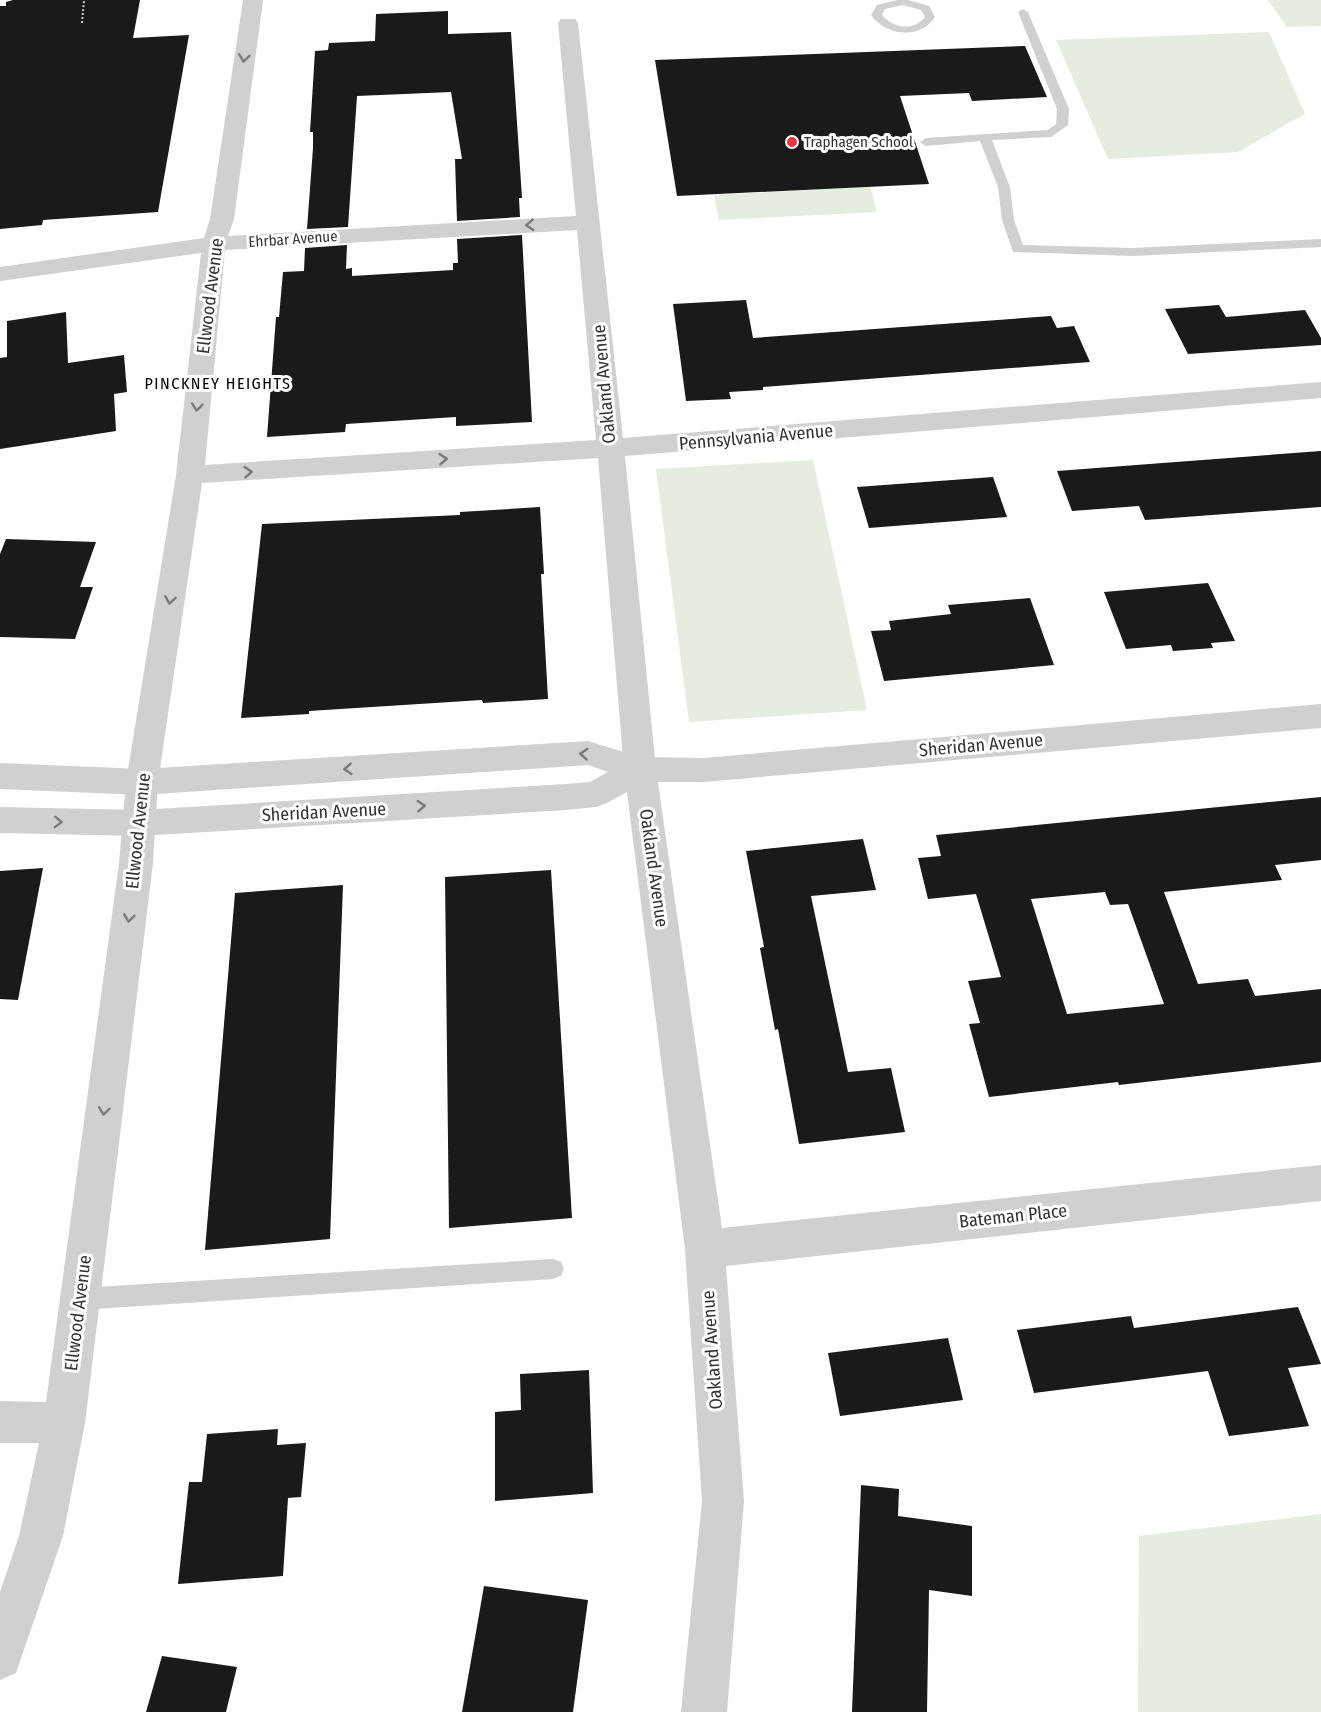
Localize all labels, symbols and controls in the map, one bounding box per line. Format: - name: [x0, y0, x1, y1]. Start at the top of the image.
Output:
- one-way arrow: [239, 53, 251, 63]
- place label: Traphagen School: [804, 133, 913, 151]
- marker: Traphagen School: [785, 135, 799, 149]
- one-way arrow: [525, 218, 534, 231]
- street label: Ehrbar Avenue: [248, 227, 338, 251]
- street label: Ellwood Avenue: [192, 237, 228, 355]
- street label: Oakland Avenue: [588, 324, 620, 444]
- district label: PINCKNEY HEIGHTS: [144, 374, 292, 393]
- one-way arrow: [191, 402, 204, 411]
- street label: Pennsylvania Avenue: [678, 419, 834, 455]
- one-way arrow: [438, 453, 447, 466]
- one-way arrow: [244, 465, 253, 478]
- one-way arrow: [165, 595, 177, 605]
- street label: Sheridan Avenue: [918, 729, 1044, 761]
- one-way arrow: [580, 748, 589, 761]
- one-way arrow: [344, 762, 353, 775]
- street label: Ellwood Avenue: [121, 772, 155, 890]
- street label: Sheridan Avenue: [261, 798, 387, 826]
- one-way arrow: [416, 800, 425, 813]
- street label: Oakland Avenue: [635, 807, 673, 929]
- one-way arrow: [54, 816, 63, 828]
- one-way arrow: [123, 913, 136, 923]
- one-way arrow: [98, 1107, 110, 1116]
- street label: Bateman Place: [958, 1199, 1068, 1233]
- street label: Ellwood Avenue: [60, 1254, 96, 1372]
- street label: Oakland Avenue: [697, 1290, 727, 1410]

